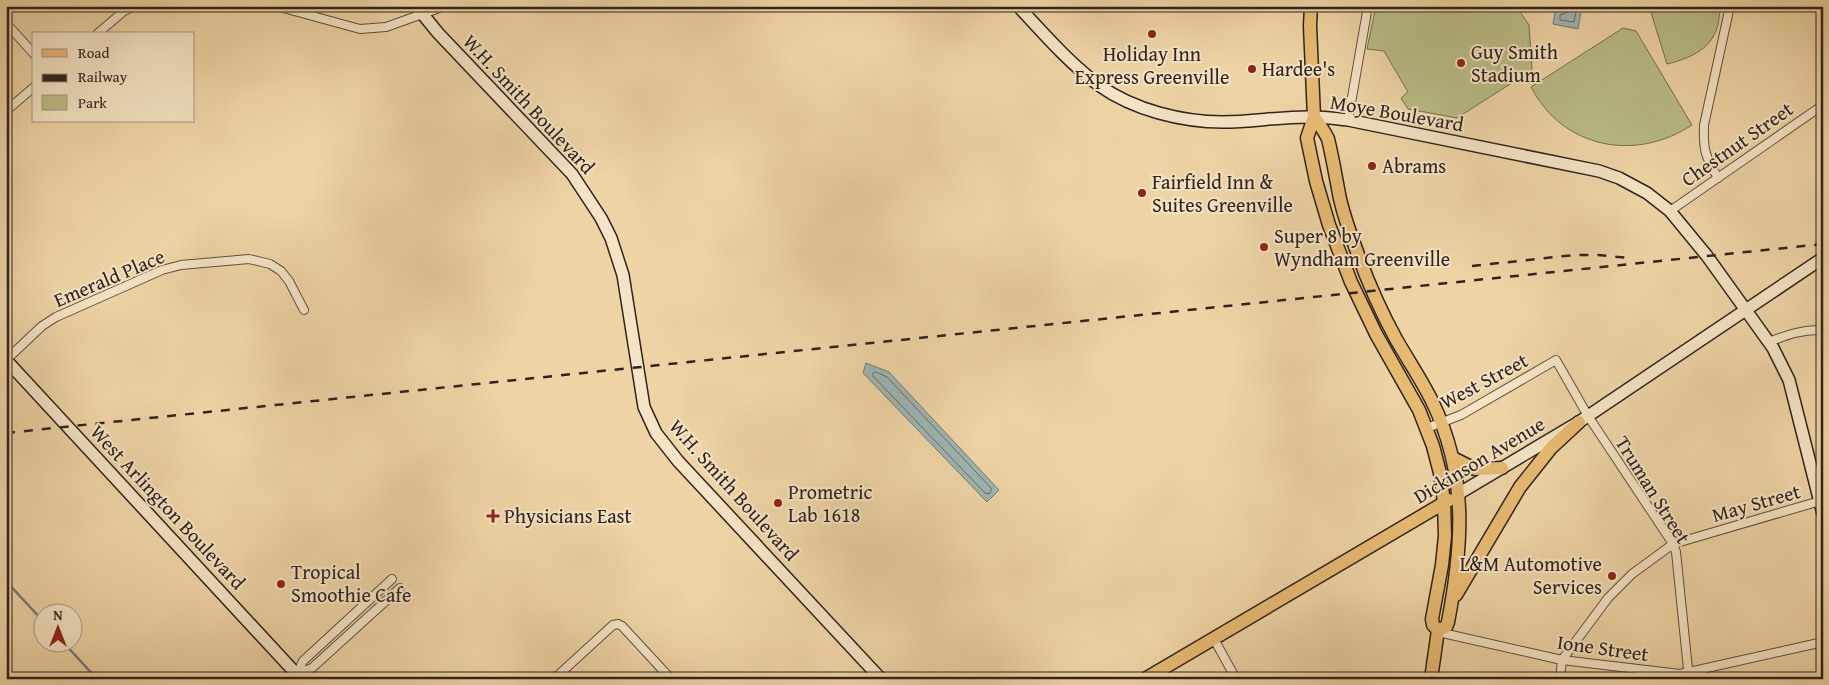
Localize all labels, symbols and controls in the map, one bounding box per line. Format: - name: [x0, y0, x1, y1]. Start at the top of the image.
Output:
- street label: W.H. Smith Boulevard: [457, 27, 602, 180]
- marker: Holiday Inn Express Greenville: [1146, 28, 1158, 40]
- legend: [32, 32, 195, 122]
- place label: Guy Smith Stadium: [1471, 37, 1558, 89]
- place label: Holiday Inn Express Greenville: [1075, 39, 1229, 91]
- text: Road: [78, 42, 109, 63]
- place label: Hardee's: [1262, 54, 1335, 83]
- marker: Guy Smith Stadium: [1455, 57, 1467, 69]
- marker: Hardee's: [1246, 63, 1258, 75]
- text: Railway: [78, 66, 128, 87]
- street label: Moye Boulevard: [1328, 87, 1466, 139]
- text: Park: [78, 92, 107, 113]
- street label: Chestnut Street: [1675, 94, 1799, 193]
- place label: Abrams: [1382, 151, 1446, 180]
- marker: Abrams: [1366, 160, 1378, 172]
- place label: Fairfield Inn & Suites Greenville: [1152, 167, 1293, 219]
- marker: Fairfield Inn & Suites Greenville: [1136, 187, 1148, 199]
- place label: Super 8 by Wyndham Greenville: [1274, 221, 1450, 273]
- street label: Emerald Place: [49, 241, 169, 314]
- marker: Super 8 by Wyndham Greenville: [1258, 241, 1270, 253]
- street label: West Street: [1435, 345, 1533, 416]
- street label: Dickinson Avenue: [1408, 409, 1550, 510]
- street label: W.H. Smith Boulevard: [663, 412, 806, 567]
- street label: West Arlington Boulevard: [84, 418, 253, 596]
- street label: Truman Street: [1609, 430, 1698, 549]
- street label: May Street: [1708, 476, 1804, 529]
- place label: Prometric Lab 1618: [788, 477, 873, 529]
- marker: Prometric Lab 1618: [772, 497, 784, 509]
- place label: Physicians East: [504, 501, 632, 530]
- marker: Physicians East: [486, 509, 500, 523]
- place label: L&M Automotive Services: [1460, 549, 1602, 601]
- place label: Tropical Smoothie Cafe: [291, 557, 411, 609]
- marker: L&M Automotive Services: [1606, 570, 1618, 582]
- marker: Tropical Smoothie Cafe: [275, 578, 287, 590]
- north arrow: [32, 602, 82, 652]
- text: N: [53, 605, 63, 625]
- street label: Ione Street: [1556, 627, 1651, 668]

